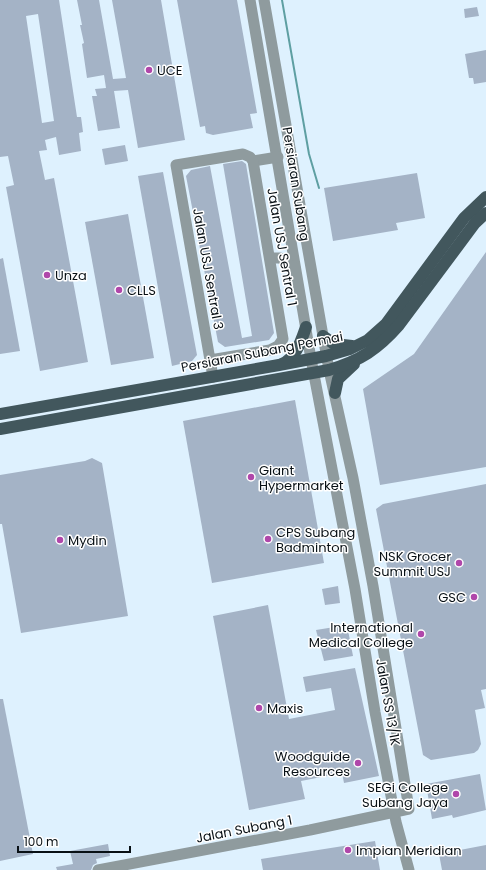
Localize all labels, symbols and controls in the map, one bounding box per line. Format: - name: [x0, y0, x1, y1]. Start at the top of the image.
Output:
- place label: UCE: [157, 61, 182, 80]
- marker: UCE: [144, 65, 154, 75]
- street label: Persiaran Subang: [278, 126, 314, 242]
- street label: Jalan USJ Sentral 1: [262, 187, 302, 307]
- street label: Jalan USJ Sentral 3: [188, 207, 228, 331]
- place label: Unza: [55, 266, 87, 285]
- marker: Unza: [42, 270, 52, 280]
- place label: CLLS: [127, 281, 156, 300]
- marker: CLLS: [114, 285, 124, 295]
- street label: Persiaran Subang Permai: [179, 327, 345, 377]
- place label: Giant Hypermarket: [259, 461, 344, 495]
- marker: Giant Hypermarket: [246, 472, 256, 482]
- place label: CPS Subang Badminton: [276, 523, 355, 557]
- place label: Mydin: [68, 531, 107, 550]
- marker: CPS Subang Badminton: [263, 534, 273, 544]
- marker: Mydin: [55, 535, 65, 545]
- place label: NSK Grocer Summit USJ: [374, 547, 451, 581]
- marker: NSK Grocer Summit USJ: [454, 558, 464, 568]
- place label: GSC: [438, 588, 466, 607]
- marker: GSC: [469, 592, 479, 602]
- place label: International Medical College: [309, 618, 413, 652]
- marker: International Medical College: [416, 629, 426, 639]
- street label: Jalan SS 13/1K: [371, 657, 405, 747]
- place label: Maxis: [267, 699, 303, 718]
- marker: Maxis: [254, 703, 264, 713]
- place label: Woodguide Resources: [275, 747, 350, 781]
- marker: Woodguide Resources: [353, 758, 363, 768]
- place label: SEGi College Subang Jaya: [362, 778, 448, 812]
- marker: SEGi College Subang Jaya: [451, 789, 461, 799]
- street label: Jalan Subang 1: [194, 810, 294, 848]
- scale bar: [18, 828, 130, 854]
- text: 100 m: [24, 833, 58, 850]
- place label: Impian Meridian: [356, 841, 462, 860]
- marker: Impian Meridian: [343, 845, 353, 855]

